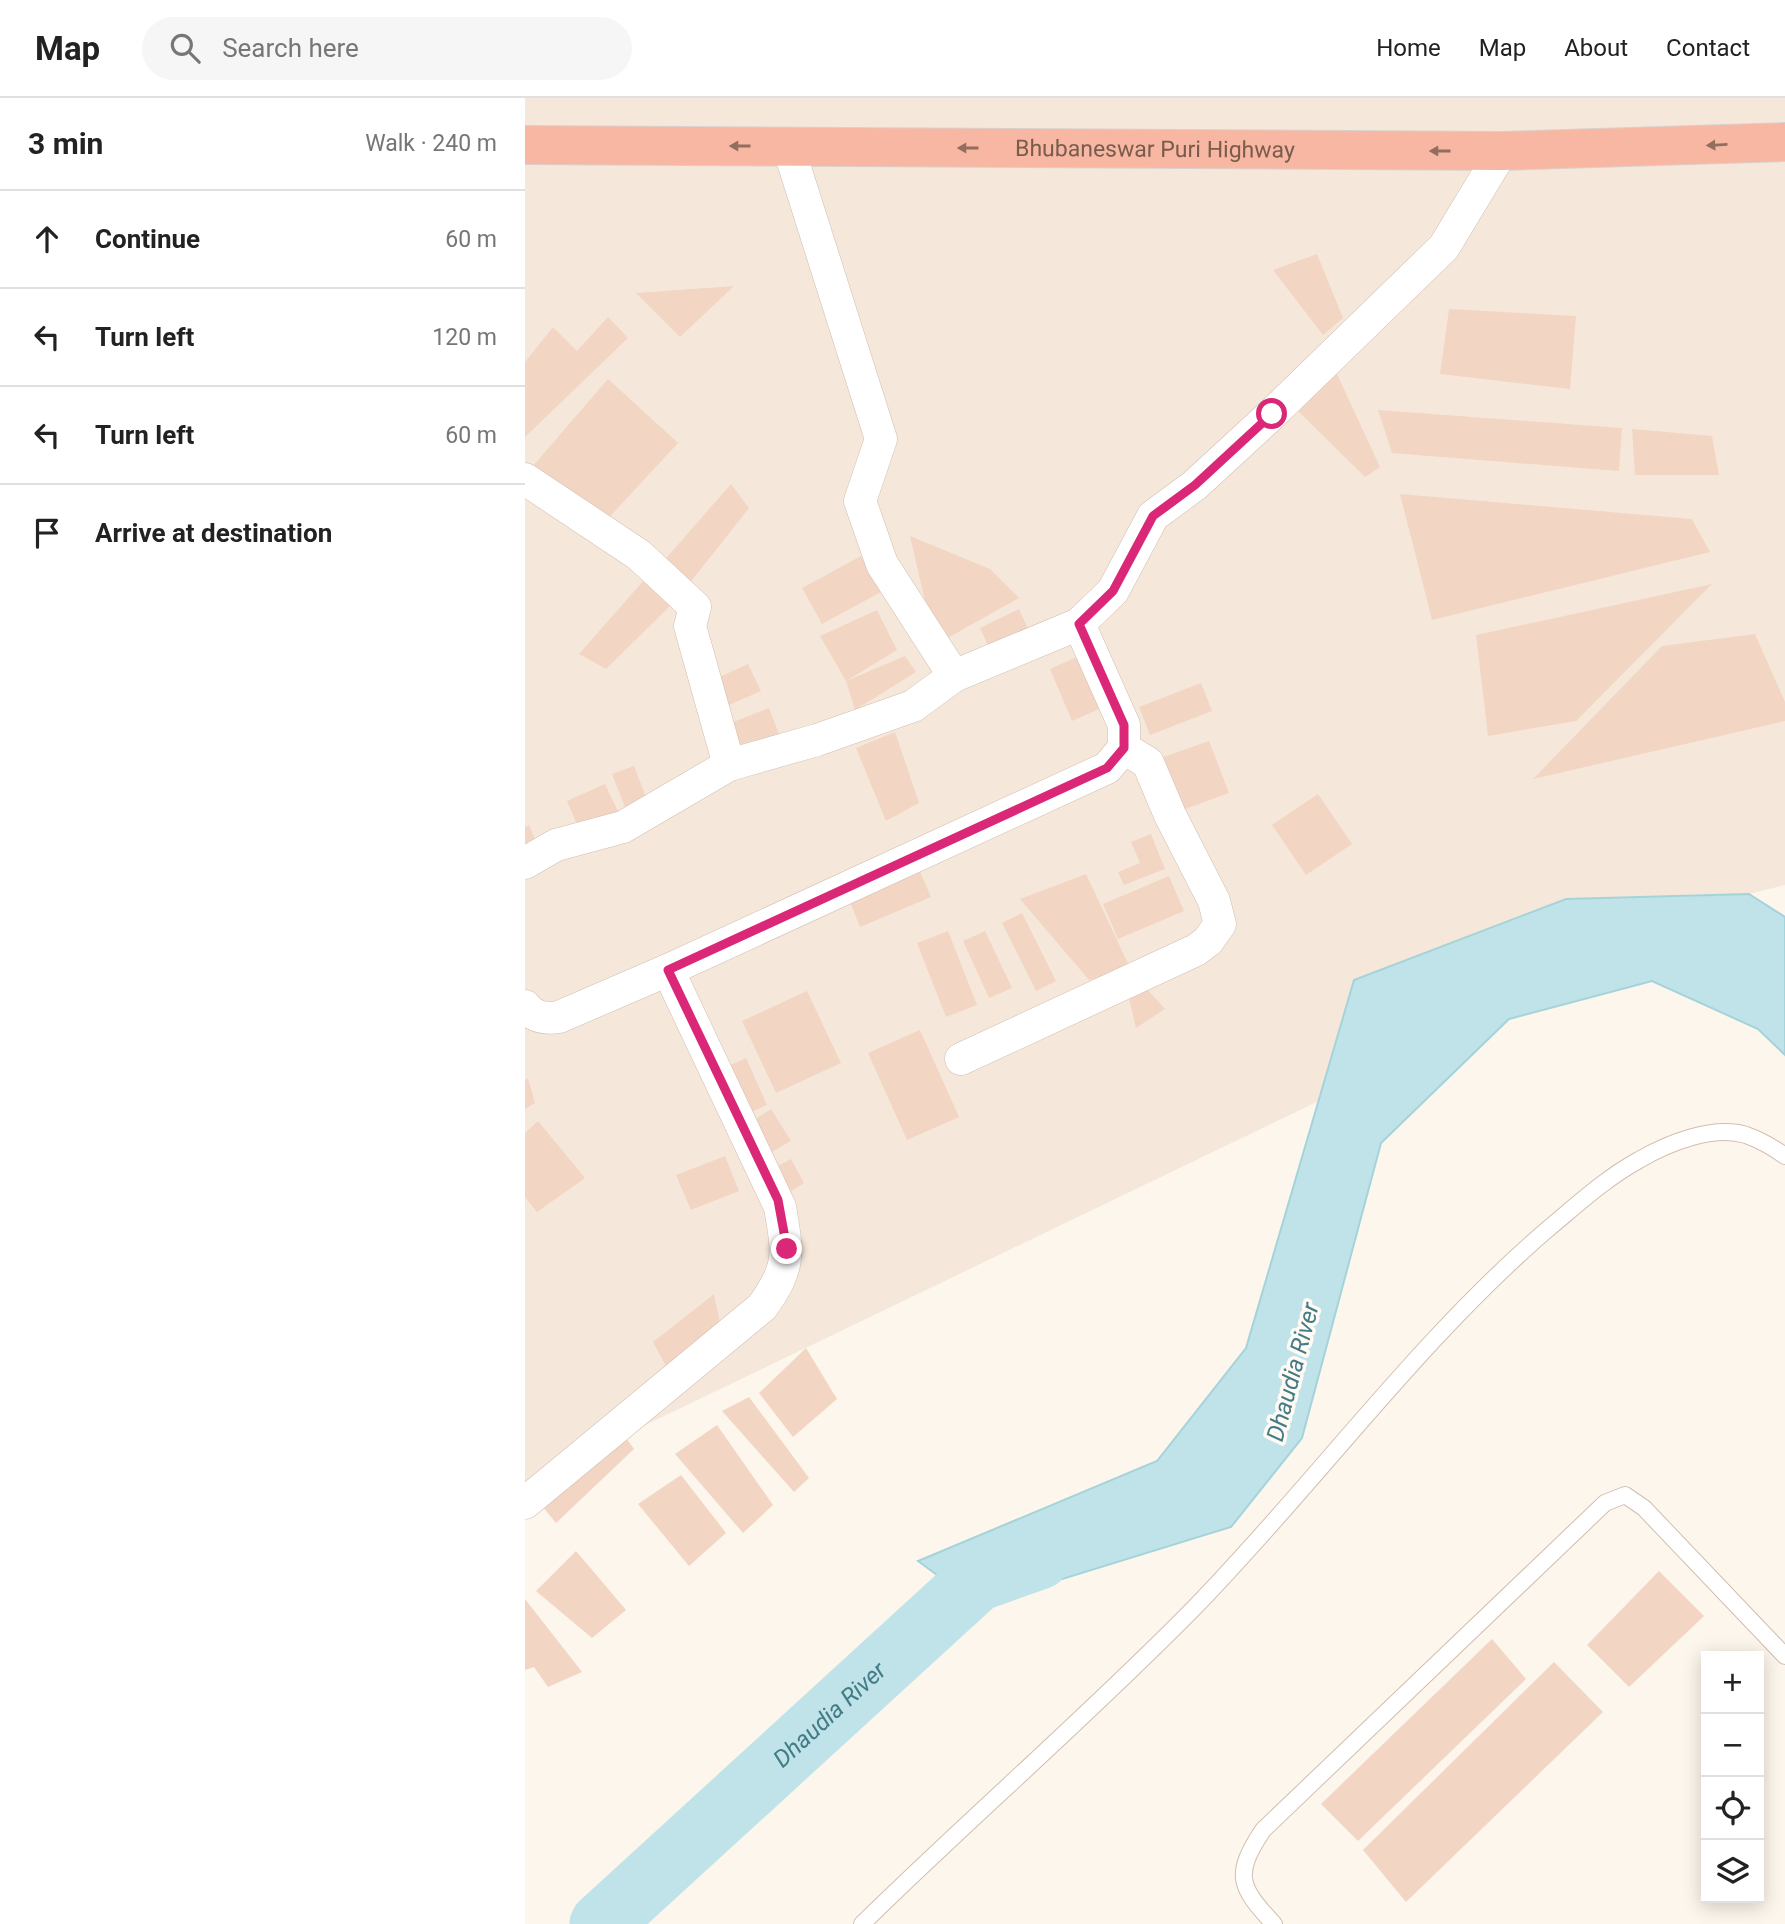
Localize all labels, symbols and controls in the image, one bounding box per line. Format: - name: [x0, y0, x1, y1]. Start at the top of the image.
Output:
- search box: [142, 17, 632, 80]
- text: Map: [35, 29, 100, 68]
- icon: search: [166, 29, 204, 67]
- text: Search here: [222, 33, 359, 63]
- text: Home: [1376, 34, 1441, 62]
- text: Map: [1479, 34, 1526, 62]
- text: About: [1564, 34, 1628, 62]
- text: Contact: [1666, 34, 1750, 62]
- text: 3 min: [28, 126, 103, 161]
- text: Walk · 240 m: [365, 130, 497, 157]
- street label: Bhubaneswar Puri Highway: [1015, 135, 1295, 163]
- one-way arrow: [729, 140, 751, 152]
- one-way arrow: [1706, 140, 1728, 151]
- one-way arrow: [957, 142, 979, 154]
- one-way arrow: [1429, 145, 1451, 157]
- icon: ahead: [28, 220, 66, 258]
- text: Continue: [95, 224, 200, 254]
- text: 60 m: [445, 226, 497, 253]
- icon: left: [28, 318, 66, 356]
- text: Turn left: [95, 322, 194, 352]
- text: 120 m: [432, 324, 497, 351]
- route start: [1256, 398, 1287, 429]
- icon: left: [28, 416, 66, 454]
- text: Turn left: [95, 420, 194, 450]
- text: 60 m: [445, 422, 497, 449]
- icon: arrive: [28, 514, 66, 552]
- text: Arrive at destination: [95, 518, 332, 548]
- route end: [771, 1233, 802, 1264]
- water label: Dhaudia River: [1261, 1299, 1325, 1444]
- map controls: [1701, 1651, 1764, 1903]
- button: +: [1701, 1651, 1764, 1714]
- water label: Dhaudia River: [768, 1656, 893, 1773]
- button: −: [1701, 1714, 1764, 1777]
- button: locate: [1701, 1777, 1764, 1840]
- button: layers: [1701, 1840, 1764, 1903]

